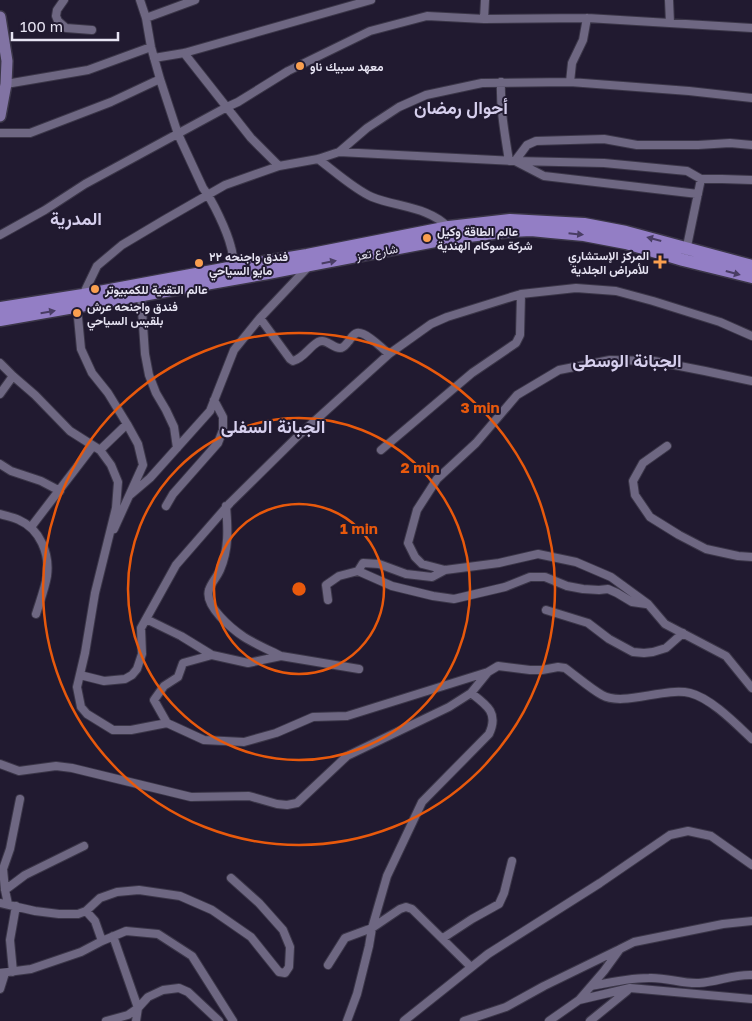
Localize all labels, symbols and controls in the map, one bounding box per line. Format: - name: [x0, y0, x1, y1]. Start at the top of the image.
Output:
- scale bar: [12, 10, 119, 42]
- text: 100 m: [20, 17, 63, 35]
- place label: معهد سبيك ناو: [310, 59, 384, 75]
- marker: معهد سبيك ناو: [294, 60, 306, 72]
- district label: أحوال رمضان: [414, 96, 508, 119]
- district label: المدرية: [50, 207, 102, 230]
- place label: عالم الطاقة وكيل شركة سوكام الهندية: [437, 224, 533, 254]
- one-way arrow: [568, 231, 584, 239]
- marker: عالم الطاقة وكيل شركة سوكام الهندية: [421, 232, 433, 244]
- one-way arrow: [647, 235, 662, 243]
- street label: شارع تعز: [354, 241, 400, 266]
- place label: المركز الإستشاري للأمراض الجلدية: [568, 248, 649, 278]
- place label: فندق واجنحه ٢٢ مايو السياحي: [209, 249, 289, 281]
- marker: المركز الإستشاري للأمراض الجلدية: [653, 255, 667, 269]
- marker: فندق واجنحه ٢٢ مايو السياحي: [193, 257, 205, 269]
- one-way arrow: [321, 257, 337, 265]
- one-way arrow: [726, 269, 741, 277]
- place label: عالم التقنية للكمبيوتر: [104, 282, 208, 298]
- marker: عالم التقنية للكمبيوتر: [89, 283, 101, 295]
- place label: فندق واجنحه عرش بلقيس السياحي: [87, 299, 178, 331]
- one-way arrow: [40, 307, 56, 315]
- marker: فندق واجنحه عرش بلقيس السياحي: [71, 307, 83, 319]
- district label: الجبانة الوسطى: [572, 349, 682, 372]
- text: 3 min: [460, 398, 500, 416]
- district label: الجبانة السفلى: [221, 415, 325, 438]
- text: 2 min: [400, 458, 440, 476]
- text: 1 min: [340, 519, 378, 537]
- centre of rings: [290, 580, 308, 598]

